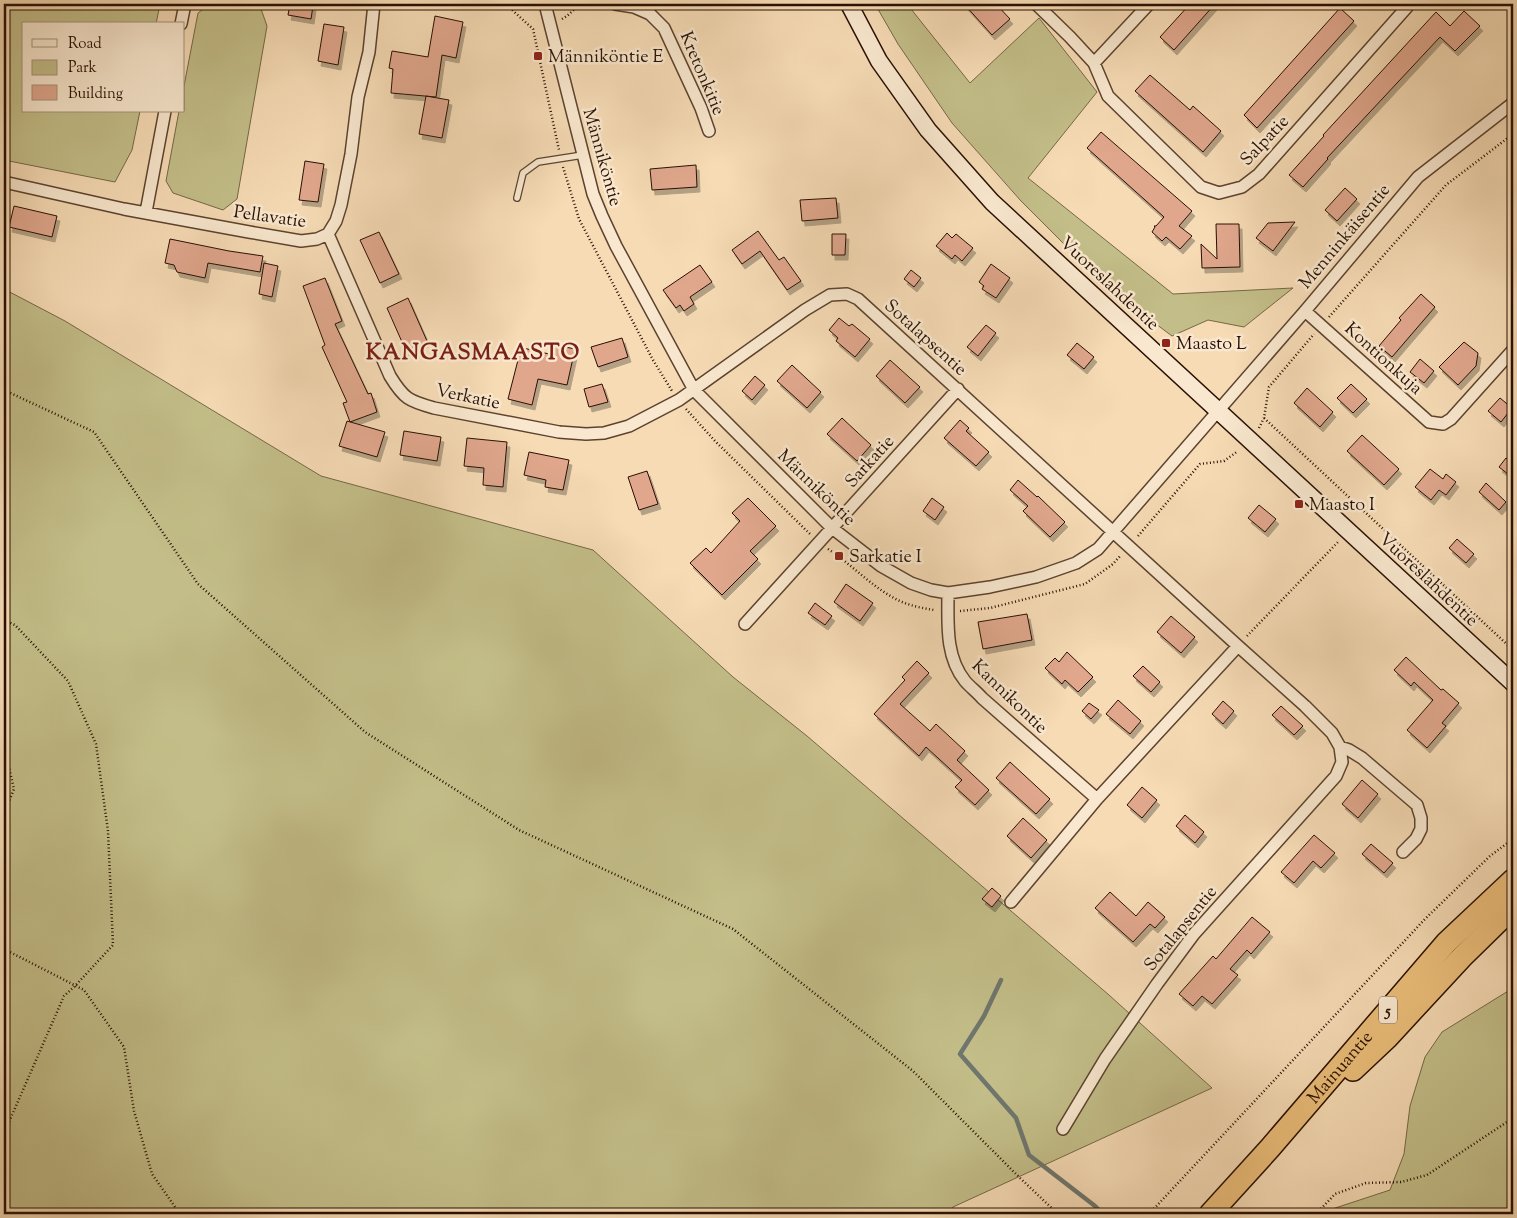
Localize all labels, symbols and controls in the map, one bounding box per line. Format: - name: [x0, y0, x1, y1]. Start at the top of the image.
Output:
- legend: [22, 22, 185, 112]
- street label: Kretonkitie: [672, 28, 730, 120]
- text: Road: [68, 34, 102, 55]
- place label: Männiköntie E: [548, 45, 663, 71]
- marker: Männiköntie E: [532, 50, 544, 62]
- text: Park: [68, 58, 97, 79]
- text: Building: [68, 84, 123, 105]
- street label: Männiköntie: [575, 106, 627, 209]
- street label: Salpatie: [1235, 110, 1296, 173]
- street label: Menninkäisentie: [1294, 179, 1397, 296]
- street label: Pellavatie: [232, 200, 308, 236]
- street label: Vuoreslahdentie: [1053, 231, 1164, 338]
- street label: Sotalapsentie: [877, 294, 972, 383]
- street label: Kontionkuja: [1338, 317, 1428, 402]
- place label: Maasto L: [1176, 332, 1247, 358]
- marker: Maasto L: [1160, 337, 1172, 349]
- district label: KANGASMAASTO: [366, 338, 580, 370]
- street label: Verkatie: [433, 378, 502, 417]
- street label: Sarkatie: [840, 430, 901, 494]
- street label: Männiköntie: [770, 444, 861, 533]
- place label: Maasto I: [1309, 493, 1375, 519]
- marker: Maasto I: [1293, 498, 1305, 510]
- street label: Vuoreslahdentie: [1372, 527, 1483, 634]
- place label: Sarkatie I: [849, 545, 922, 571]
- marker: Sarkatie I: [833, 550, 845, 562]
- street label: Kannikontie: [965, 654, 1053, 741]
- street label: Sotalapsentie: [1139, 881, 1224, 978]
- road number: 5: [1379, 996, 1397, 1024]
- street label: Mainuantie: [1302, 1026, 1380, 1111]

